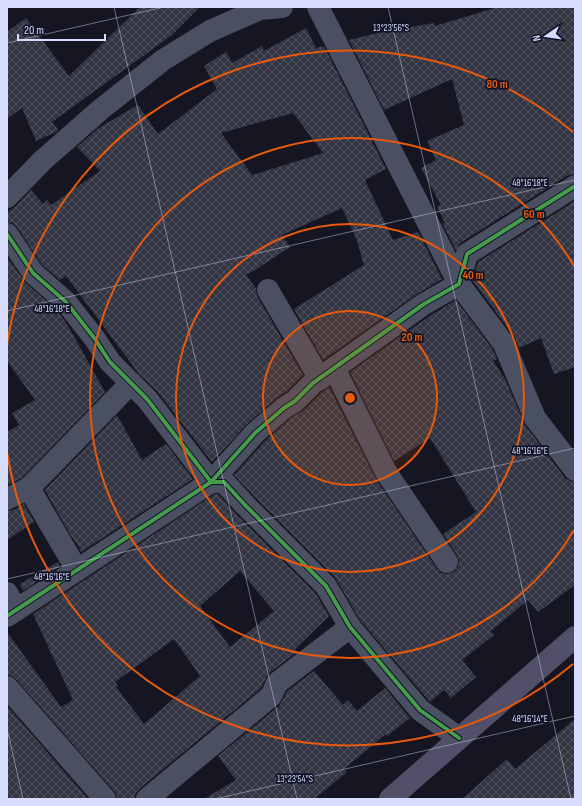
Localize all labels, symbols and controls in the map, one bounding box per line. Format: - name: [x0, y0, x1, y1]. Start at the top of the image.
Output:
- scale bar: [18, 16, 105, 42]
- north arrow: [526, 16, 566, 56]
- text: 13°23'56"S: [373, 22, 409, 34]
- text: 20 m: [24, 23, 44, 38]
- text: N: [530, 34, 544, 42]
- text: 80 m: [486, 77, 508, 92]
- text: 48°16'18"E: [512, 177, 548, 189]
- text: 60 m: [523, 207, 545, 222]
- text: 40 m: [462, 268, 484, 283]
- text: 48°16'18"E: [34, 303, 70, 315]
- text: 20 m: [402, 330, 422, 345]
- centre of rings: [343, 391, 357, 405]
- text: 48°16'16"E: [512, 445, 548, 457]
- text: 48°16'16"E: [34, 571, 70, 583]
- text: 48°16'14"E: [512, 713, 548, 725]
- text: 13°23'54"S: [277, 773, 313, 785]

